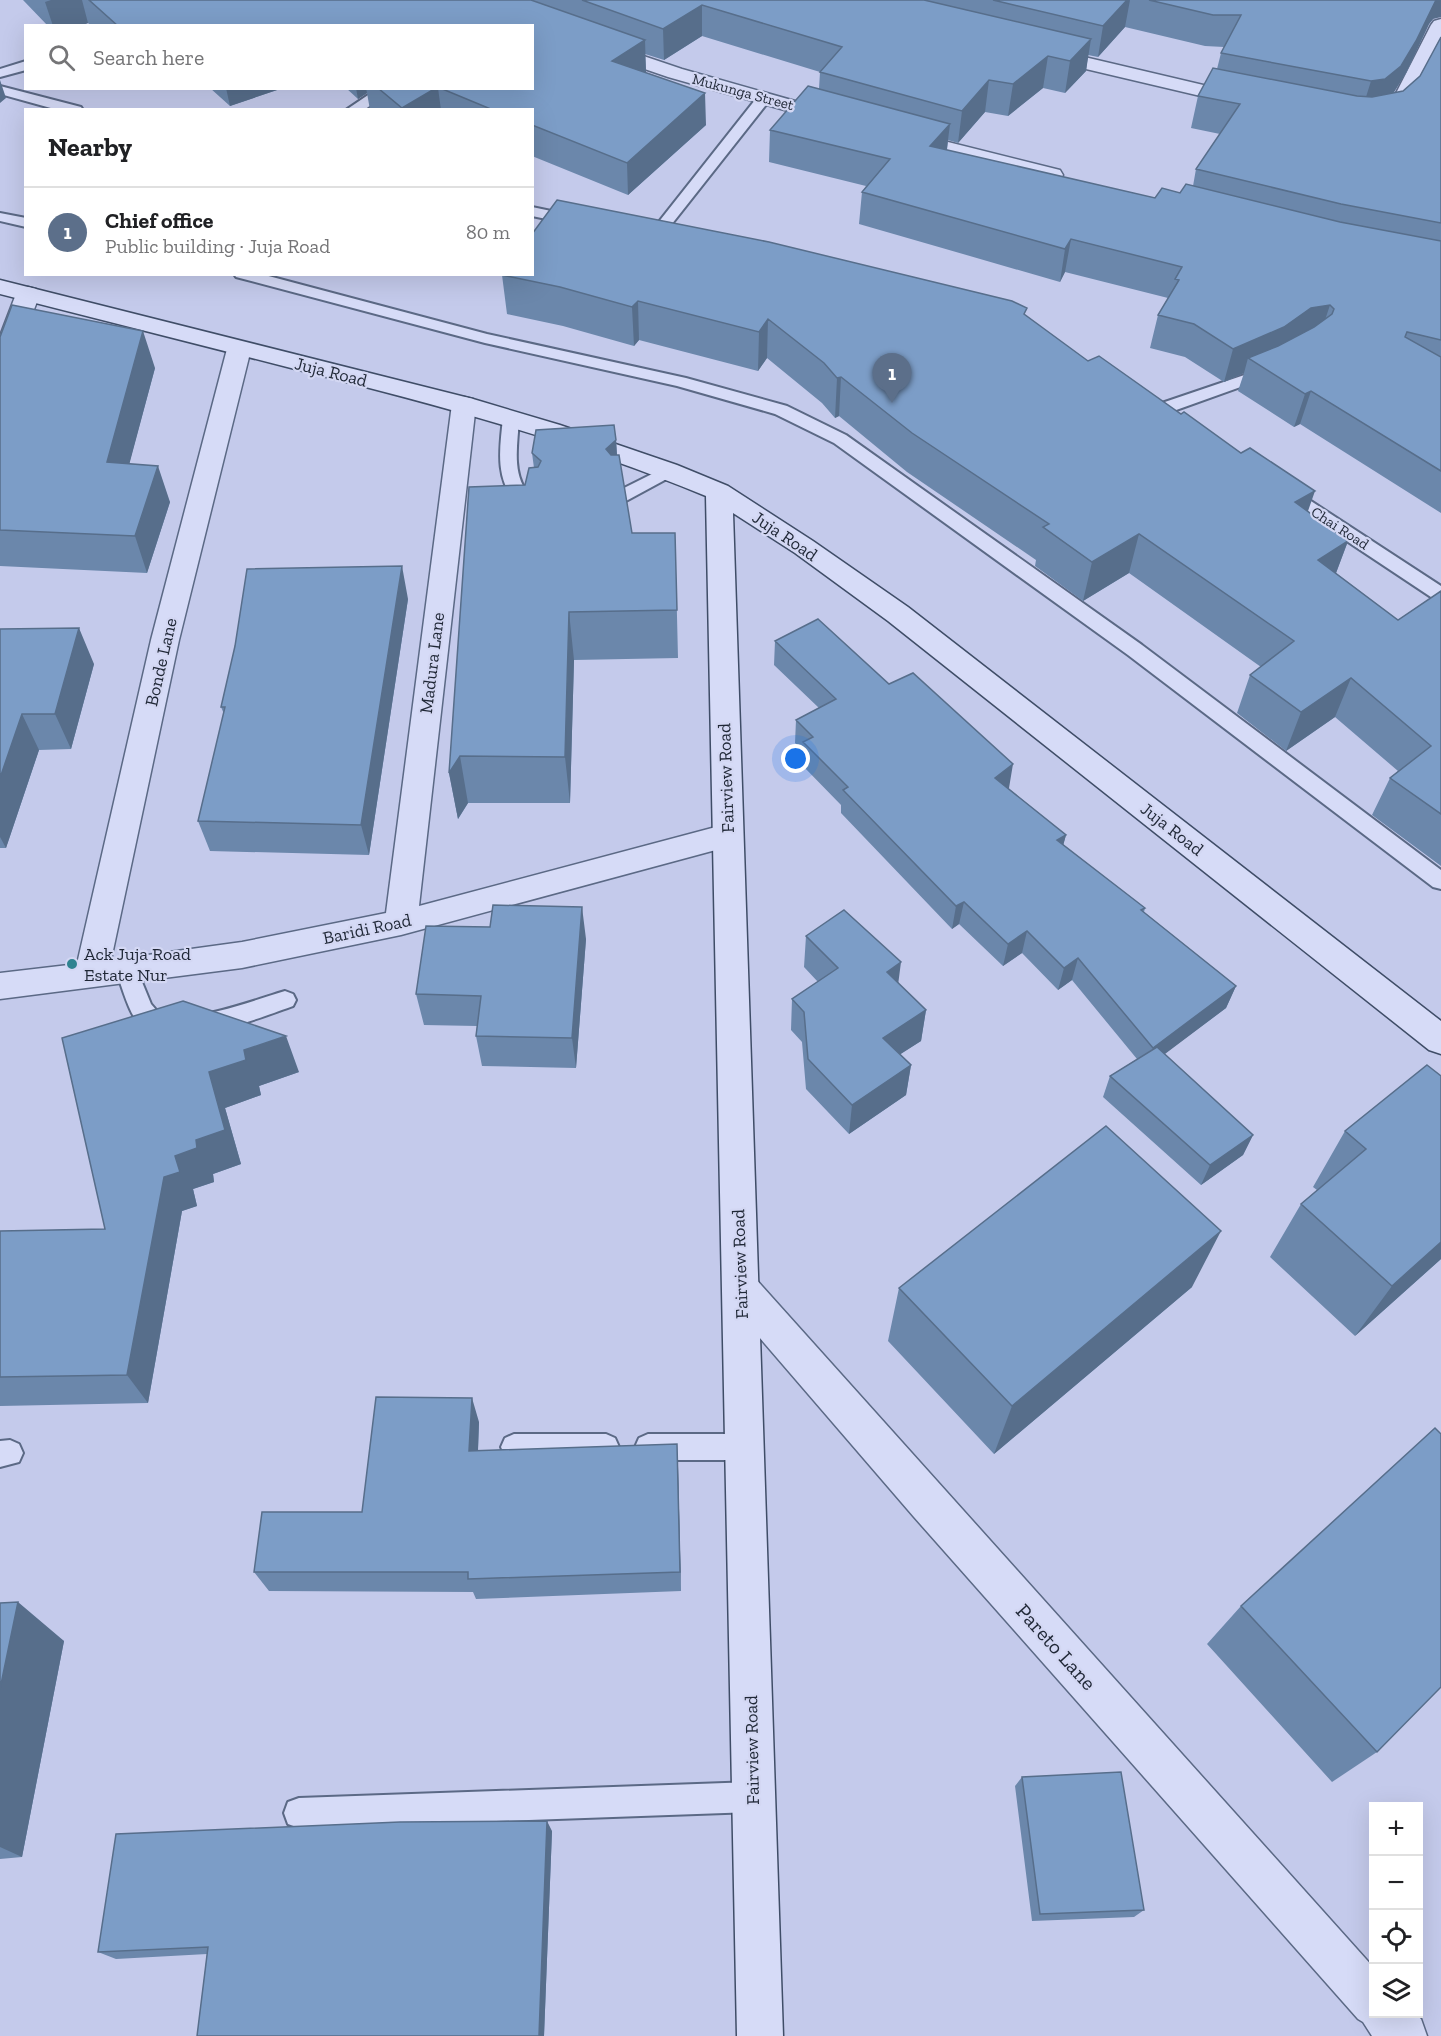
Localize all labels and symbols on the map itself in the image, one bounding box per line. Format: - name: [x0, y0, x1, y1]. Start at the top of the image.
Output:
- street label: Mukunga Street: [690, 70, 796, 114]
- street label: Juja Road: [292, 352, 370, 392]
- pin: 1: [872, 354, 912, 403]
- street label: Chai Road: [1308, 503, 1373, 554]
- street label: Juja Road: [748, 506, 822, 566]
- street label: Madura Lane: [415, 611, 449, 715]
- street label: Bonde Lane: [140, 616, 182, 708]
- street label: Fairview Road: [713, 723, 739, 833]
- your location: [781, 744, 810, 773]
- street label: Juja Road: [1136, 798, 1208, 861]
- street label: Baridi Road: [321, 909, 413, 949]
- place label: Ack Juja Road Estate Nur: [84, 943, 191, 986]
- marker: Ack Juja Road Estate Nur: [65, 957, 79, 971]
- street label: Fairview Road: [727, 1209, 753, 1319]
- street label: Pareto Lane: [1011, 1598, 1102, 1695]
- street label: Fairview Road: [740, 1695, 764, 1805]

